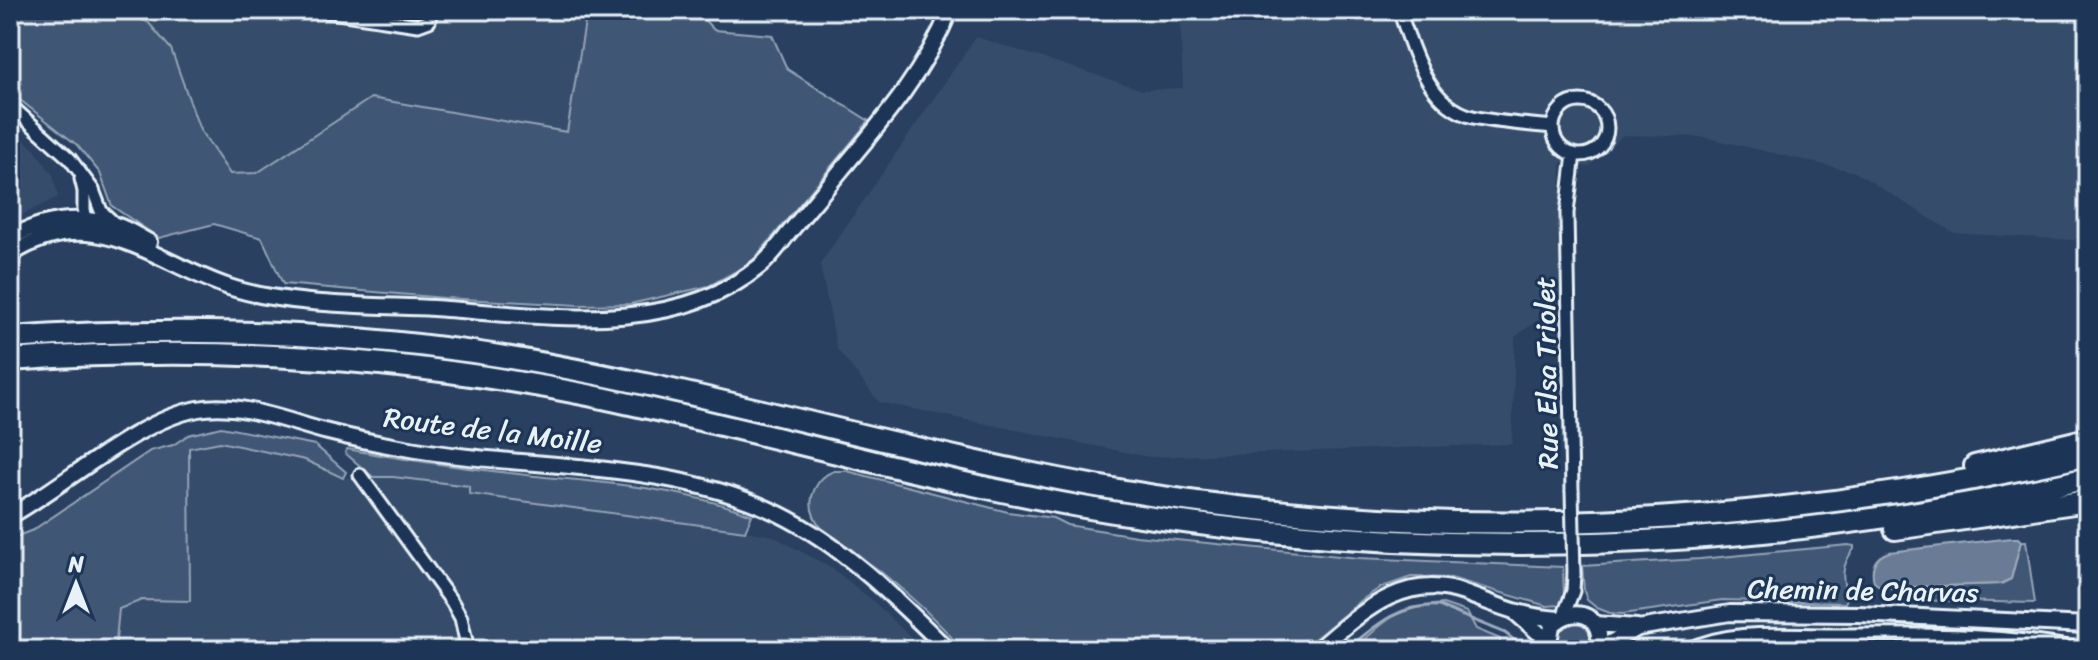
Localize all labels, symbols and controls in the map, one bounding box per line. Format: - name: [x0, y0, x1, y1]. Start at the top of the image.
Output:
- street label: Rue Elsa Triolet: [1520, 276, 1573, 470]
- street label: Route de la Moille: [381, 393, 605, 468]
- north arrow: [36, 544, 116, 624]
- text: N: [67, 545, 84, 584]
- street label: Chemin de Charvas: [1747, 564, 1979, 617]

